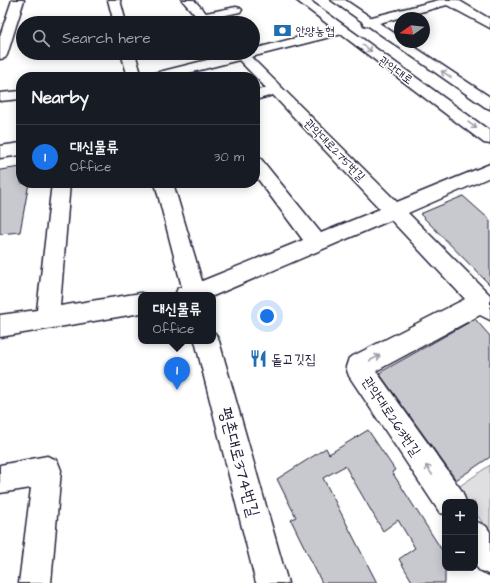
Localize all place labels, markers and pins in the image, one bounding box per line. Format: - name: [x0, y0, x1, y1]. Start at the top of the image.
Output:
- bank icon: 안양농협: [273, 21, 293, 41]
- place label: 안양농협: [296, 23, 335, 40]
- restaurant icon: 돝고깃집: [248, 349, 268, 369]
- place label: 돝고깃집: [271, 350, 316, 370]
- pin: 1: [164, 357, 190, 390]

